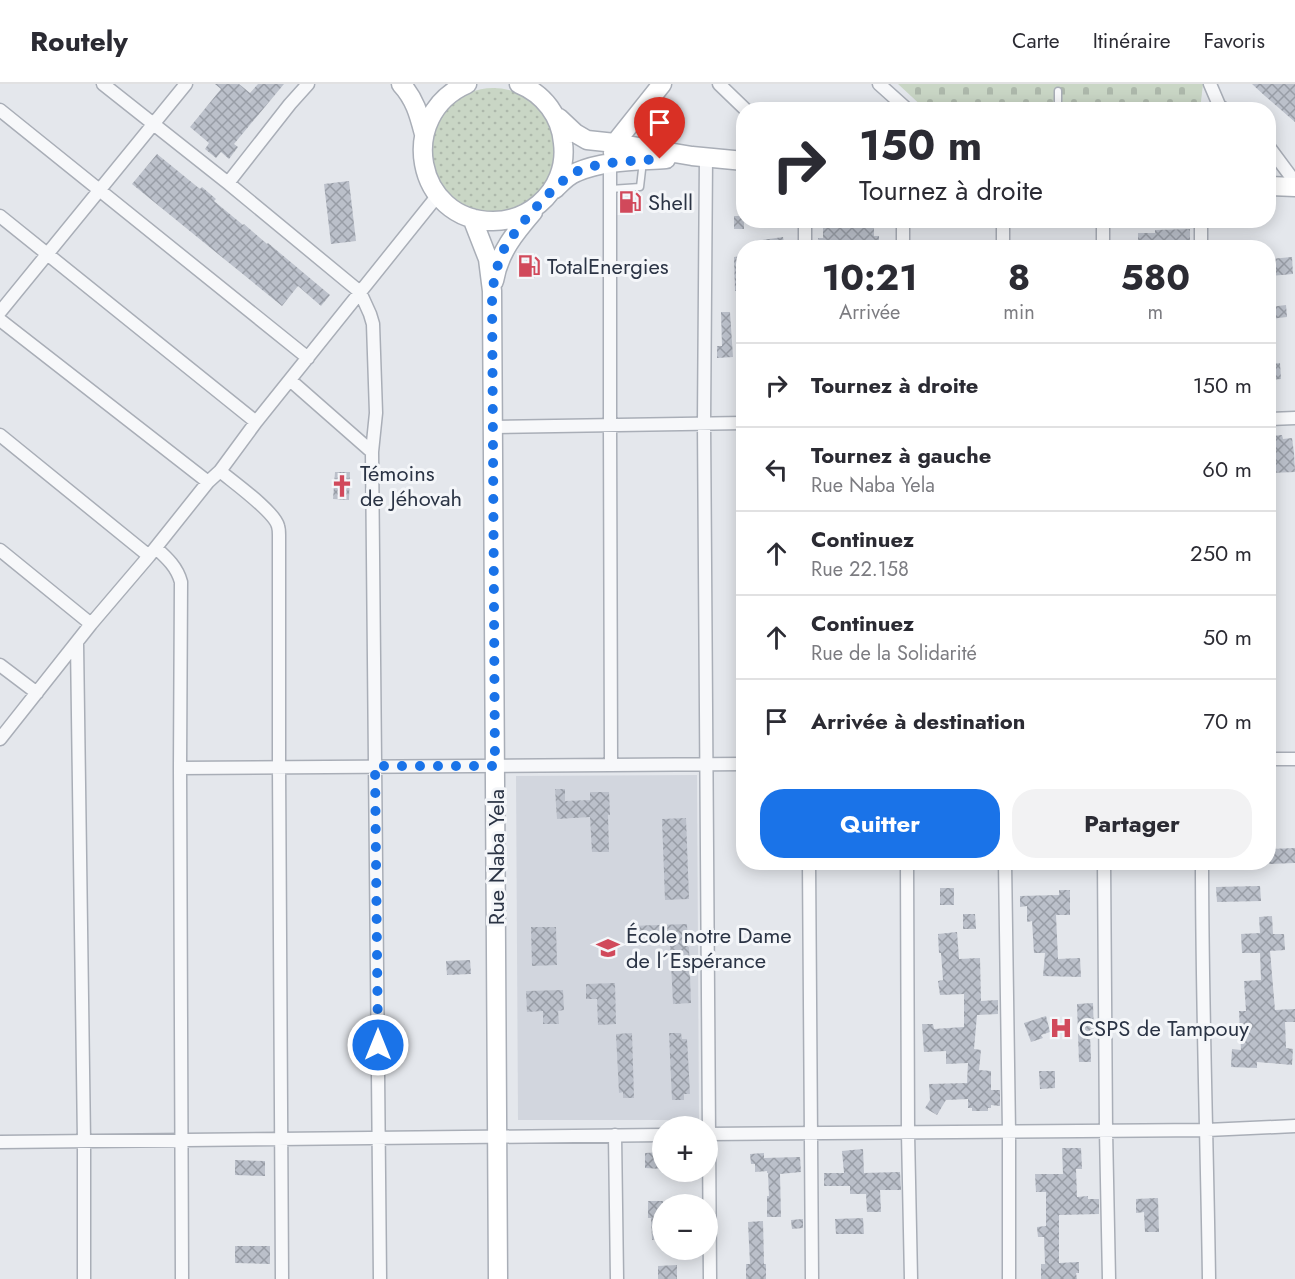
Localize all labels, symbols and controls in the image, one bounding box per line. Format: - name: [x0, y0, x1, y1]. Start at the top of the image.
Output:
- text: Routely: [30, 21, 128, 62]
- text: Carte: [1012, 26, 1060, 56]
- text: Itinéraire: [1093, 26, 1171, 56]
- text: Favoris: [1204, 26, 1265, 56]
- pin: [634, 97, 685, 159]
- icon: arrive: [643, 106, 676, 139]
- text: 150 m: [859, 115, 982, 176]
- icon: right: [760, 126, 838, 204]
- text: Tournez à droite: [859, 171, 1043, 210]
- place label: Shell: [648, 186, 693, 218]
- fuel station icon: Shell: [617, 189, 643, 215]
- place label: TotalEnergies: [547, 250, 669, 282]
- text: 10:21: [822, 251, 918, 303]
- text: 8: [1008, 251, 1030, 303]
- text: 580: [1121, 251, 1190, 303]
- fuel station icon: TotalEnergies: [516, 253, 542, 279]
- text: Arrivée: [839, 298, 900, 327]
- text: min: [1003, 298, 1035, 327]
- text: m: [1148, 298, 1163, 327]
- icon: right: [760, 369, 793, 402]
- text: Tournez à droite: [811, 369, 978, 401]
- text: 150 m: [1193, 369, 1252, 401]
- text: Tournez à gauche: [811, 439, 991, 471]
- icon: left: [760, 453, 793, 486]
- text: 60 m: [1202, 453, 1252, 485]
- place label: Témoins de Jéhovah: [360, 457, 462, 514]
- text: Rue Naba Yela: [811, 471, 935, 500]
- church icon: Témoins de Jéhovah: [329, 473, 355, 499]
- text: Continuez: [811, 523, 914, 555]
- icon: ahead: [760, 537, 793, 570]
- text: 250 m: [1190, 537, 1252, 569]
- text: Rue 22.158: [811, 555, 909, 584]
- text: Continuez: [811, 607, 914, 639]
- icon: ahead: [760, 621, 793, 654]
- text: 50 m: [1203, 621, 1252, 653]
- text: Rue de la Solidarité: [811, 639, 977, 668]
- icon: arrive: [760, 705, 793, 738]
- text: Arrivée à destination: [811, 705, 1025, 737]
- text: 70 m: [1203, 705, 1252, 737]
- street label: Rue Naba Yela: [480, 789, 512, 925]
- button: Quitter: [760, 789, 1000, 858]
- button: Partager: [1012, 789, 1252, 858]
- place label: École notre Dame de l´Espérance: [626, 919, 792, 976]
- school or university icon: École notre Dame de l´Espérance: [595, 935, 621, 961]
- place label: CSPS de Tampouy: [1079, 1012, 1249, 1044]
- position arrow: [346, 1013, 410, 1077]
- hospital icon: CSPS de Tampouy: [1048, 1015, 1074, 1041]
- map controls: [652, 1116, 718, 1260]
- button: +: [652, 1116, 718, 1182]
- button: −: [652, 1194, 718, 1260]

